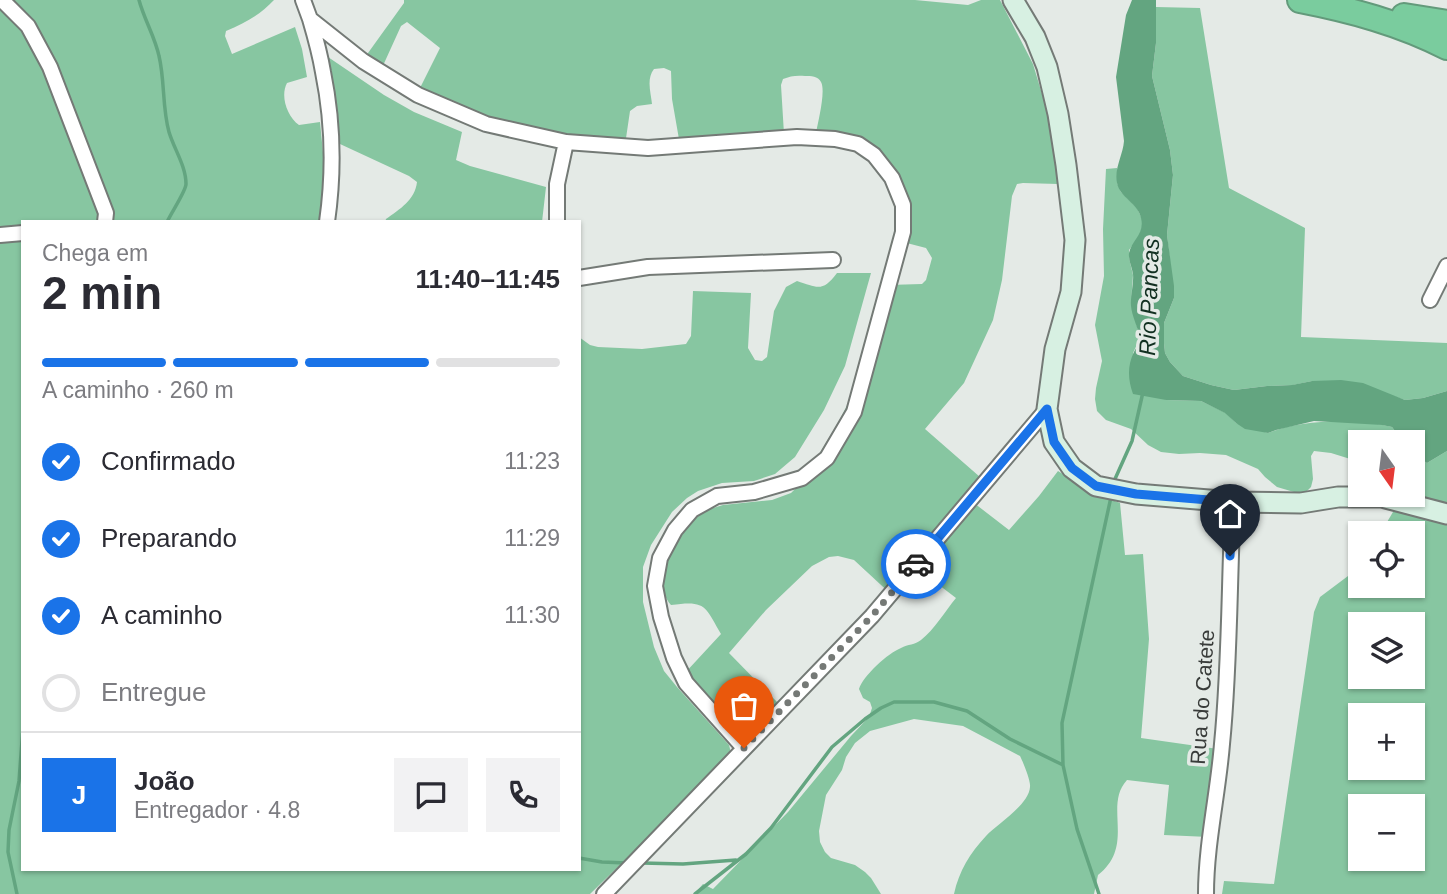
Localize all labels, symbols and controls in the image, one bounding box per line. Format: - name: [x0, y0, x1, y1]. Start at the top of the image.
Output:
- water label: Rio Pancas: [1134, 237, 1164, 356]
- text: Chega em: [42, 240, 148, 266]
- text: 11:40–11:45: [415, 264, 560, 294]
- text: 2 min: [42, 267, 162, 319]
- text: A caminho · 260 m: [42, 377, 234, 403]
- north arrow: [1348, 430, 1424, 508]
- map controls: [1348, 430, 1425, 871]
- icon: check: [42, 443, 80, 481]
- text: Confirmado: [101, 446, 235, 476]
- text: 11:23: [504, 448, 560, 474]
- pin: [1200, 484, 1260, 556]
- icon: home: [1211, 495, 1249, 533]
- icon: check: [42, 520, 80, 558]
- button: locate: [1348, 521, 1425, 598]
- text: Preparando: [101, 523, 237, 553]
- text: 11:29: [504, 525, 560, 551]
- courier: [881, 529, 951, 599]
- icon: car: [897, 545, 935, 583]
- icon: check: [42, 597, 80, 635]
- text: A caminho: [101, 600, 222, 630]
- text: 11:30: [504, 602, 560, 628]
- button: layers: [1348, 612, 1425, 689]
- street label: Rua do Catete: [1186, 629, 1218, 765]
- pin: [714, 676, 774, 748]
- text: Entregue: [101, 677, 207, 707]
- icon: bag: [725, 687, 763, 725]
- button: +: [1348, 703, 1425, 780]
- button: chat: [394, 758, 468, 832]
- button: phone: [486, 758, 560, 832]
- text: João: [134, 766, 195, 796]
- text: J: [72, 780, 86, 810]
- button: −: [1348, 794, 1425, 871]
- text: Entregador · 4.8: [134, 797, 300, 823]

